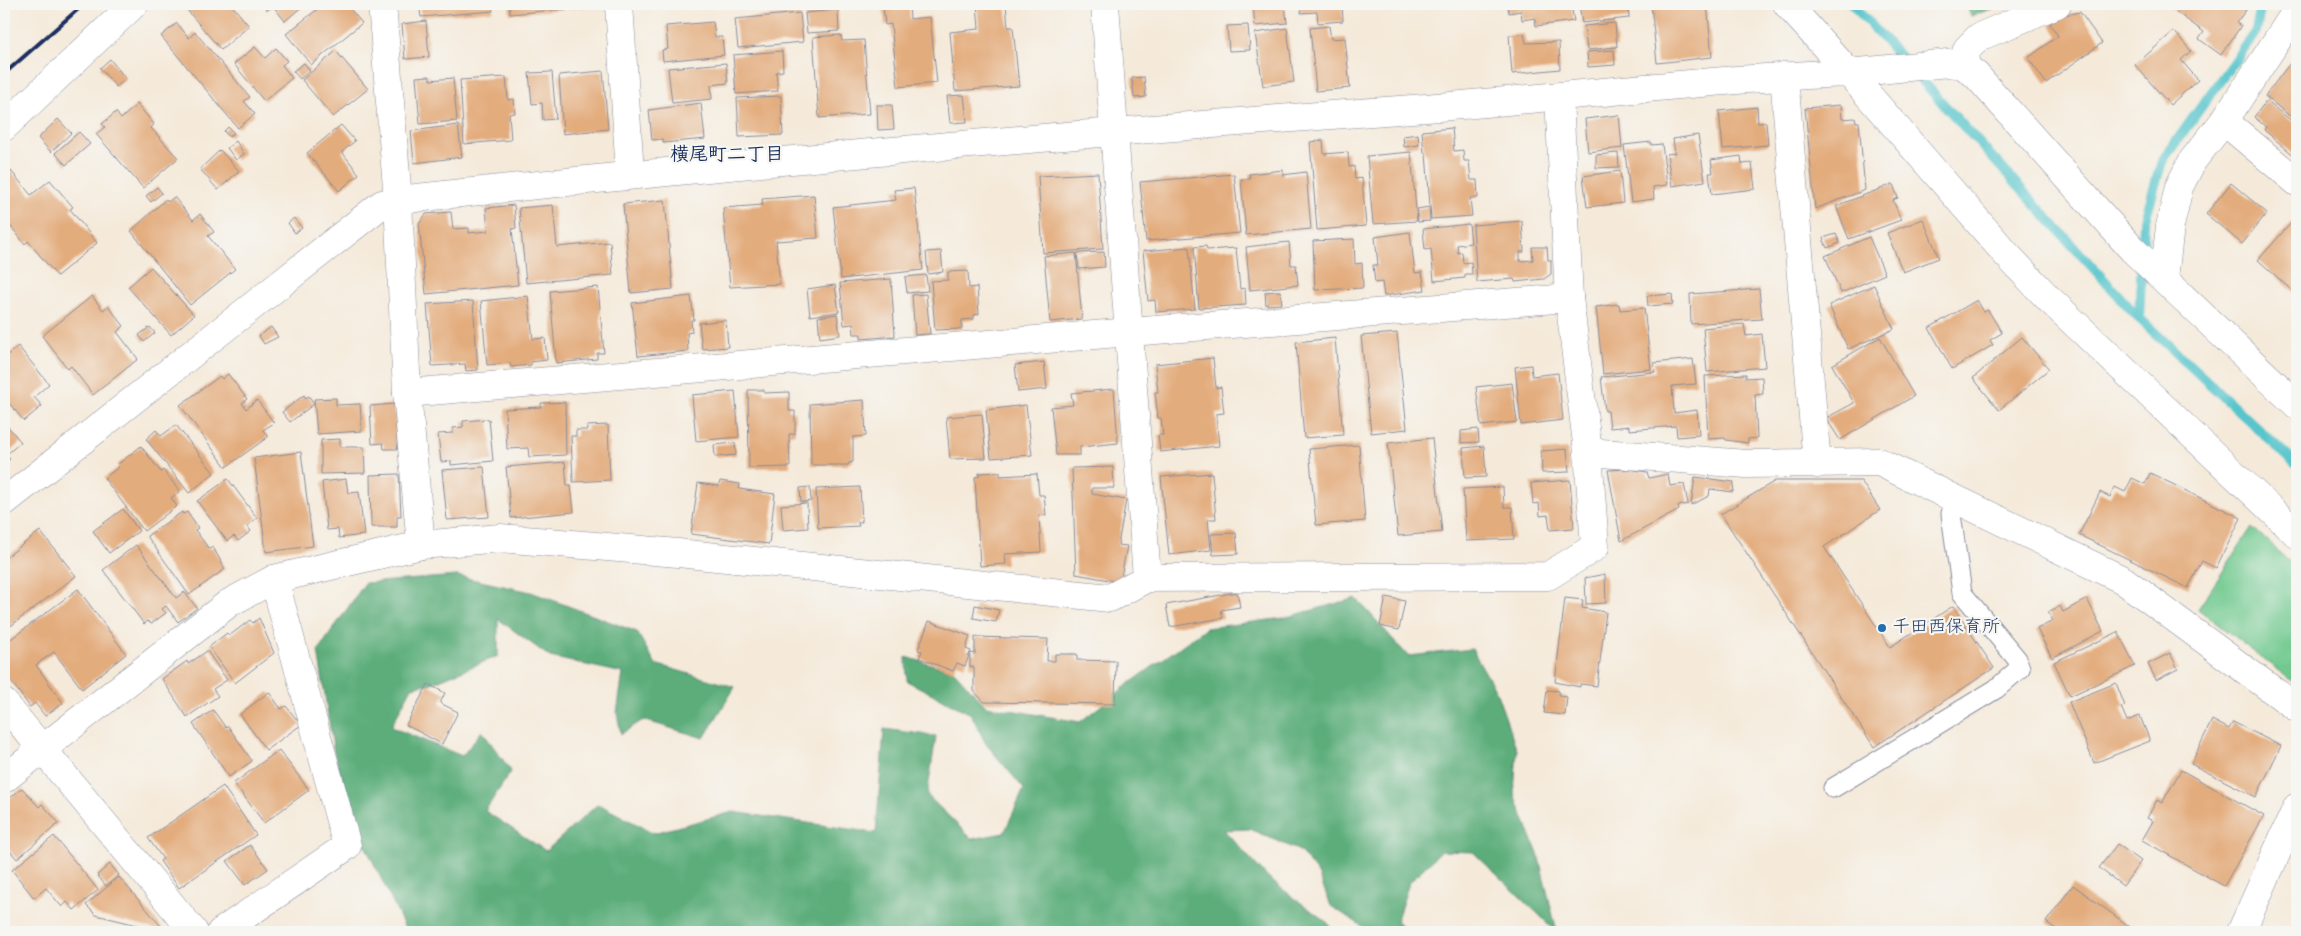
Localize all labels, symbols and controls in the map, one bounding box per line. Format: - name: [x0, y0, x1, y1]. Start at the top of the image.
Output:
- district label: 横尾町二丁目: [670, 143, 784, 170]
- place label: 千田西保育所: [1892, 616, 2000, 641]
- marker: 千田西保育所: [1876, 622, 1888, 634]

